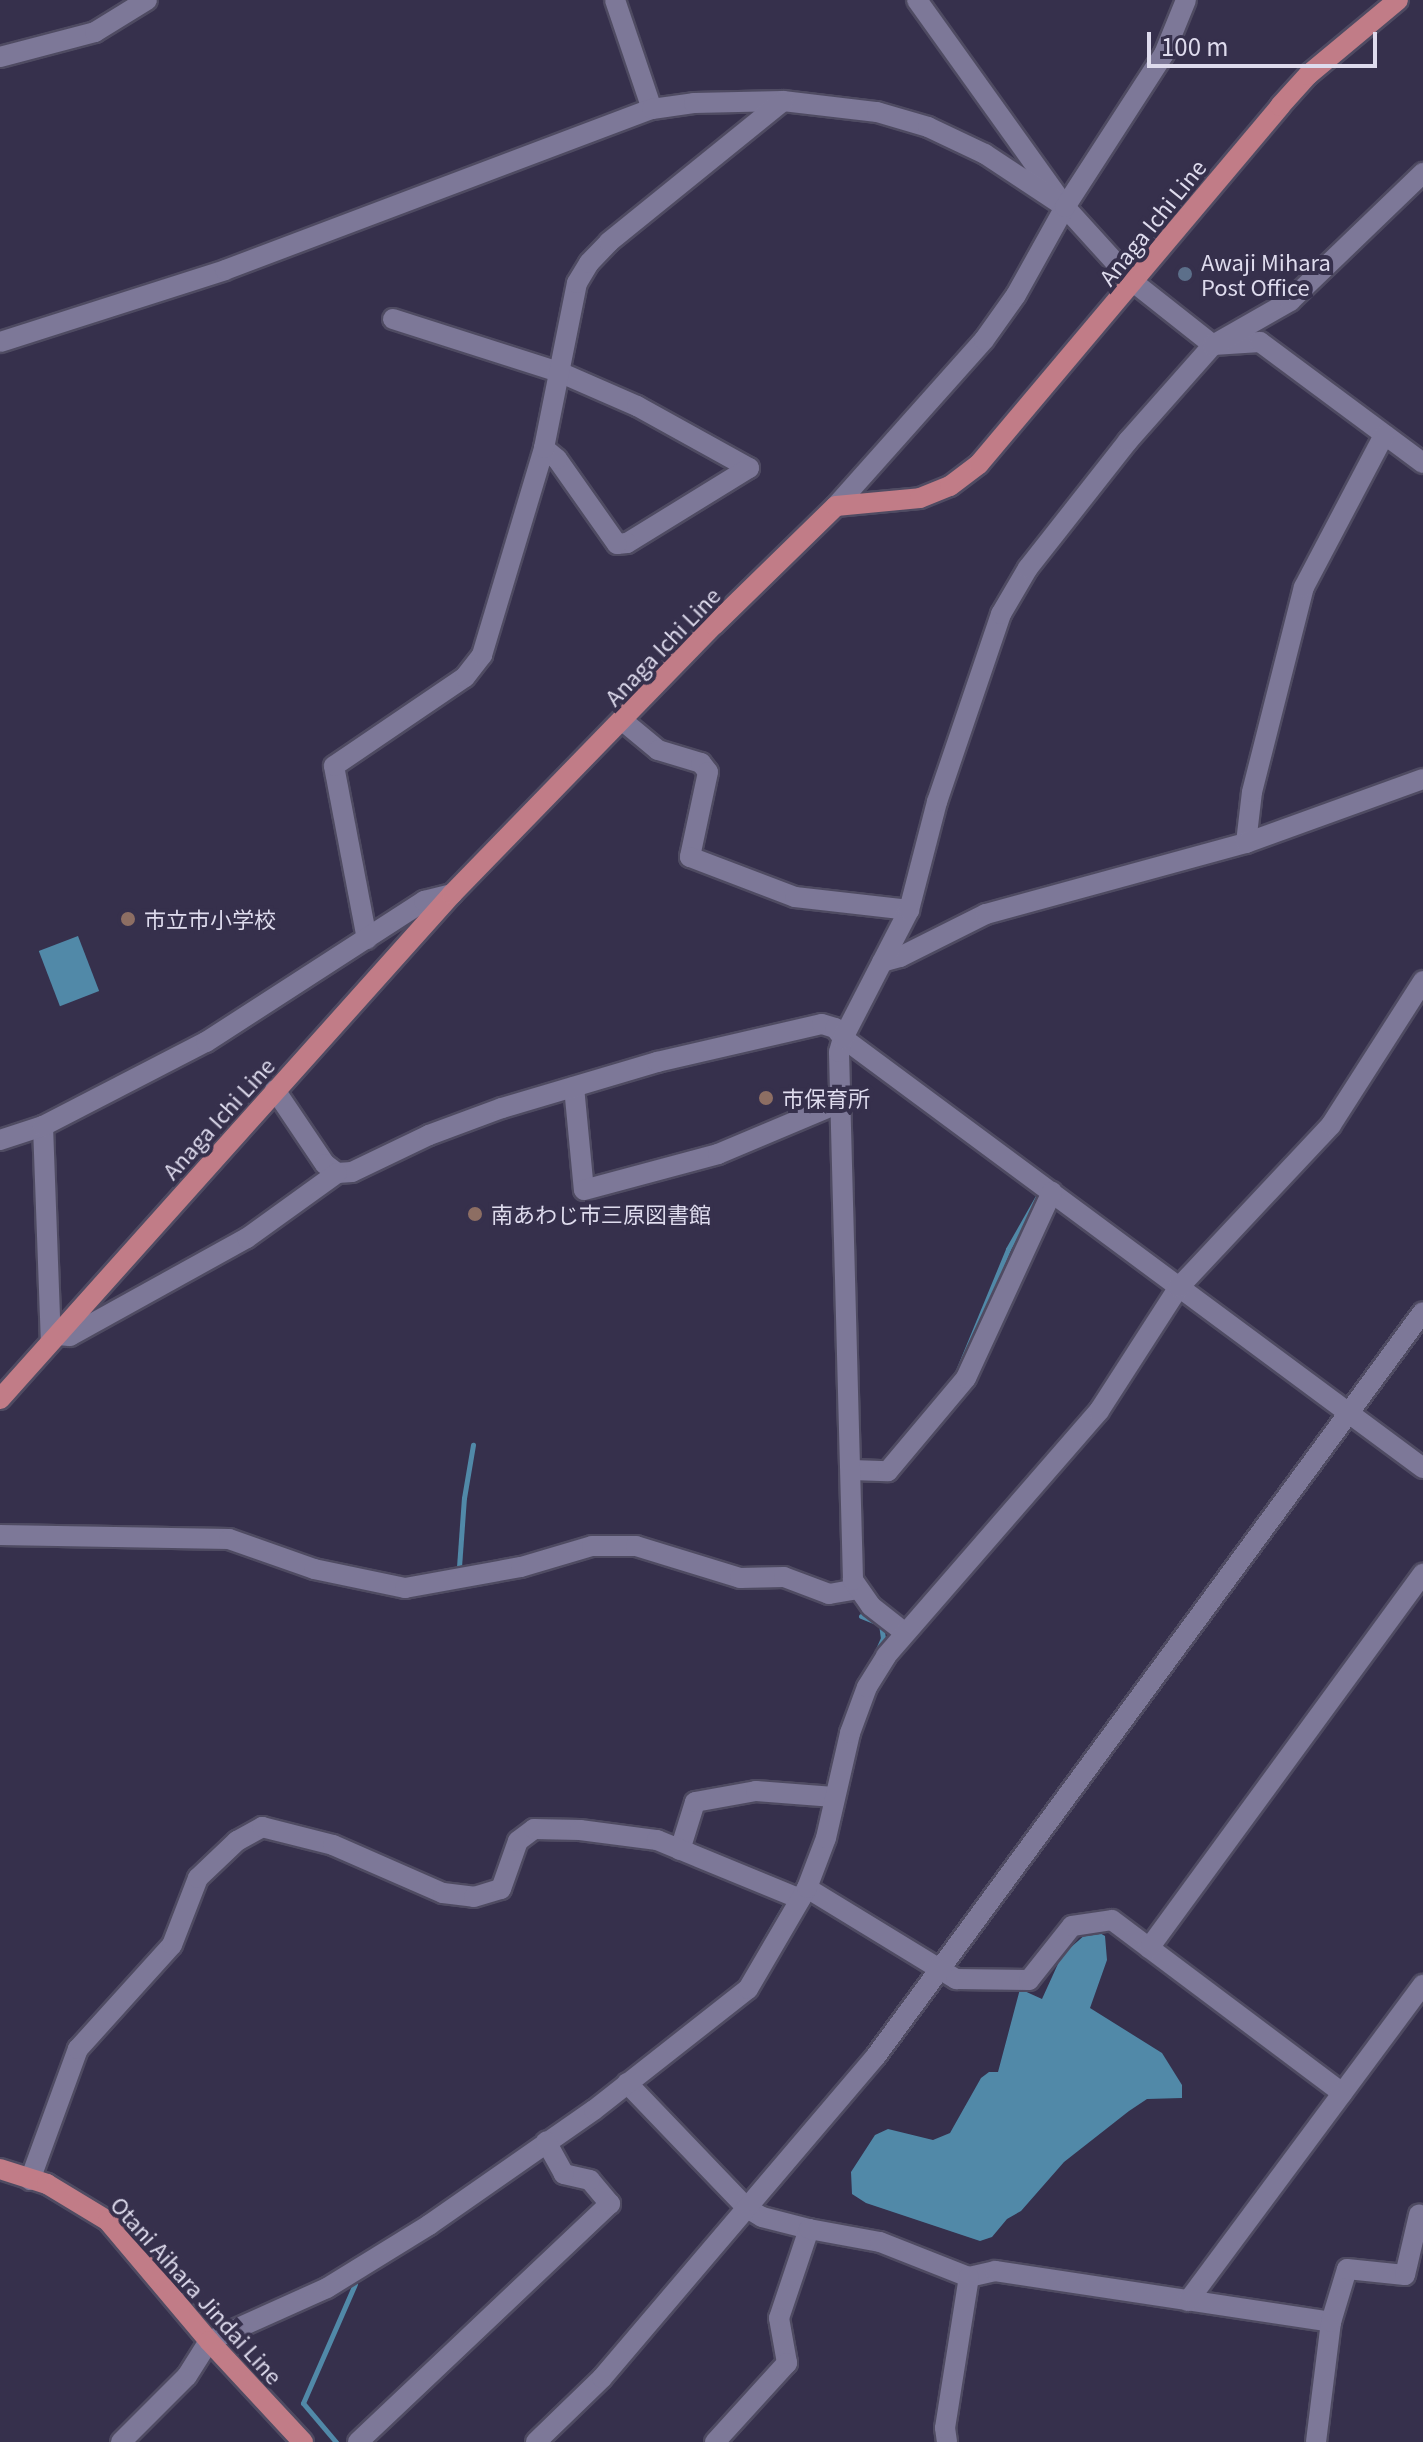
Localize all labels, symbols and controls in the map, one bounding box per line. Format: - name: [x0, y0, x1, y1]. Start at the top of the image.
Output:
- scale bar: [1151, 16, 1381, 66]
- text: 100 m: [1161, 28, 1229, 63]
- street label: Anaga Ichi Line: [1093, 154, 1211, 290]
- place label: Awaji Mihara Post Office: [1201, 248, 1331, 300]
- marker: Awaji Mihara Post Office: [1176, 265, 1194, 283]
- street label: Anaga Ichi Line: [599, 581, 725, 711]
- place label: 市立市小学校: [144, 906, 276, 932]
- marker: 市立市小学校: [119, 910, 137, 928]
- street label: Anaga Ichi Line: [157, 1052, 279, 1184]
- place label: 市保育所: [782, 1085, 870, 1111]
- marker: 市保育所: [757, 1089, 775, 1107]
- place label: 南あわじ市三原図書館: [491, 1201, 711, 1227]
- marker: 南あわじ市三原図書館: [466, 1205, 484, 1223]
- street label: Otani Aihara Jindai Line: [106, 2191, 288, 2389]

